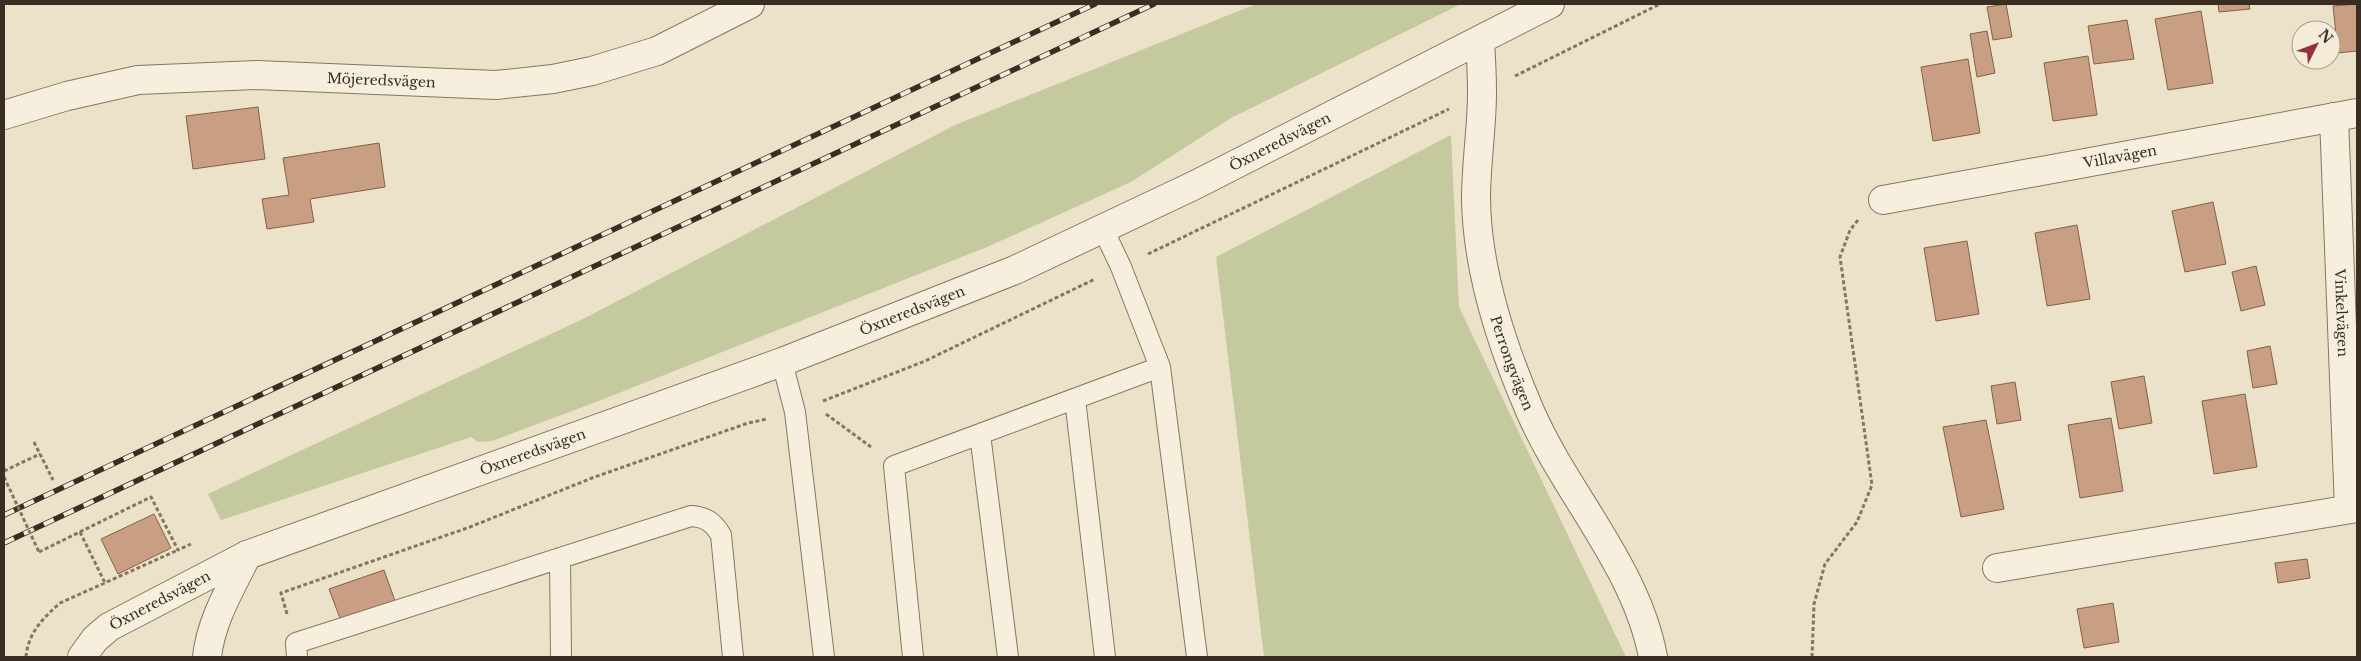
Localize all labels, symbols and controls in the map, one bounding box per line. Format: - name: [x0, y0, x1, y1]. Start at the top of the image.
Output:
- north arrow: [2291, 20, 2341, 70]
- text: N: [2315, 25, 2337, 47]
- street label: Möjeredsvägen: [326, 69, 436, 91]
- street label: Öxneredsvägen: [1226, 108, 1334, 175]
- street label: Villavägen: [2081, 141, 2159, 172]
- street label: Vinkelvägen: [2331, 267, 2352, 358]
- street label: Öxneredsvägen: [857, 282, 968, 339]
- street label: Perrongvägen: [1486, 313, 1538, 414]
- street label: Öxneredsvägen: [477, 424, 589, 479]
- street label: Öxneredsvägen: [106, 567, 214, 634]

